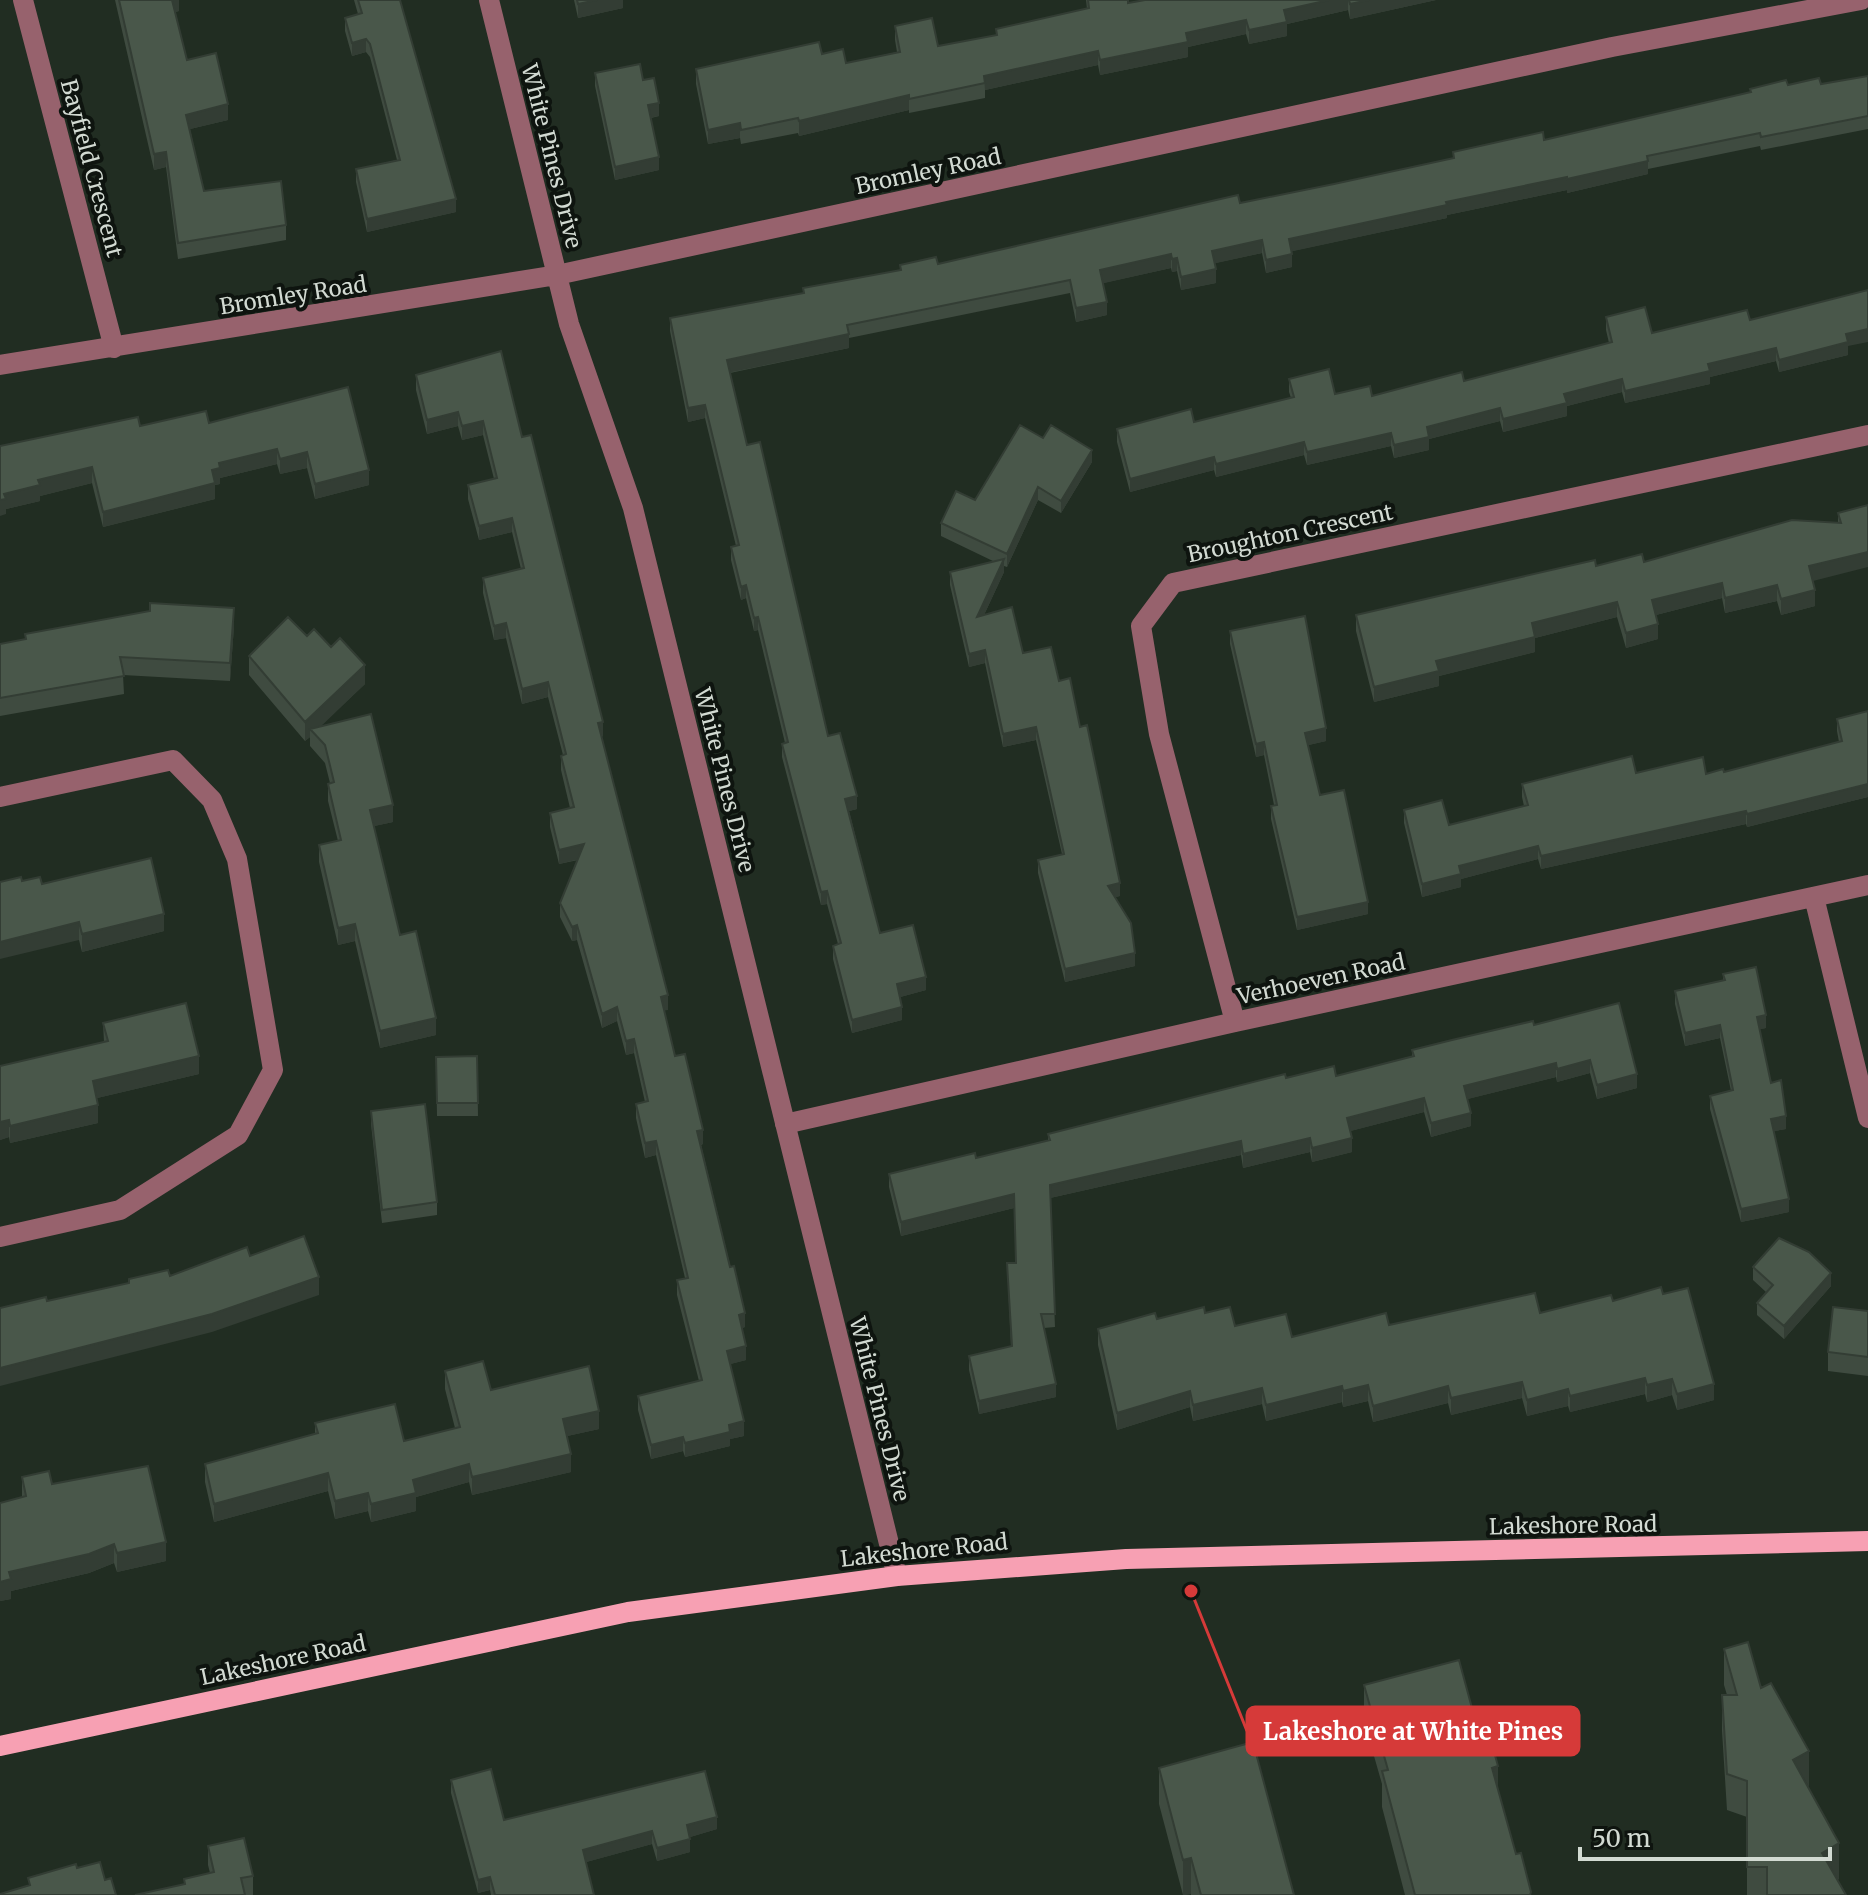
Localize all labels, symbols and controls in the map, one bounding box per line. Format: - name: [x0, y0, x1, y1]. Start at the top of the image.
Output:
- street label: White Pines Drive: [515, 60, 588, 251]
- street label: Bayfield Crescent: [55, 76, 129, 260]
- street label: Bromley Road: [853, 142, 1003, 200]
- street label: Bromley Road: [218, 270, 368, 320]
- street label: Broughton Crescent: [1185, 497, 1396, 568]
- street label: White Pines Drive: [688, 684, 761, 875]
- street label: Verhoeven Road: [1234, 948, 1407, 1011]
- street label: White Pines Drive: [843, 1313, 916, 1504]
- street label: Lakeshore Road: [1489, 1510, 1657, 1540]
- street label: Lakeshore Road: [839, 1527, 1009, 1573]
- street label: Lakeshore Road: [198, 1629, 368, 1691]
- callout: Lakeshore at White Pines: [1247, 1707, 1579, 1755]
- text: Lakeshore at White Pines: [1263, 1716, 1563, 1747]
- scale bar: [1580, 1811, 1830, 1861]
- text: 50 m: [1592, 1823, 1651, 1854]

